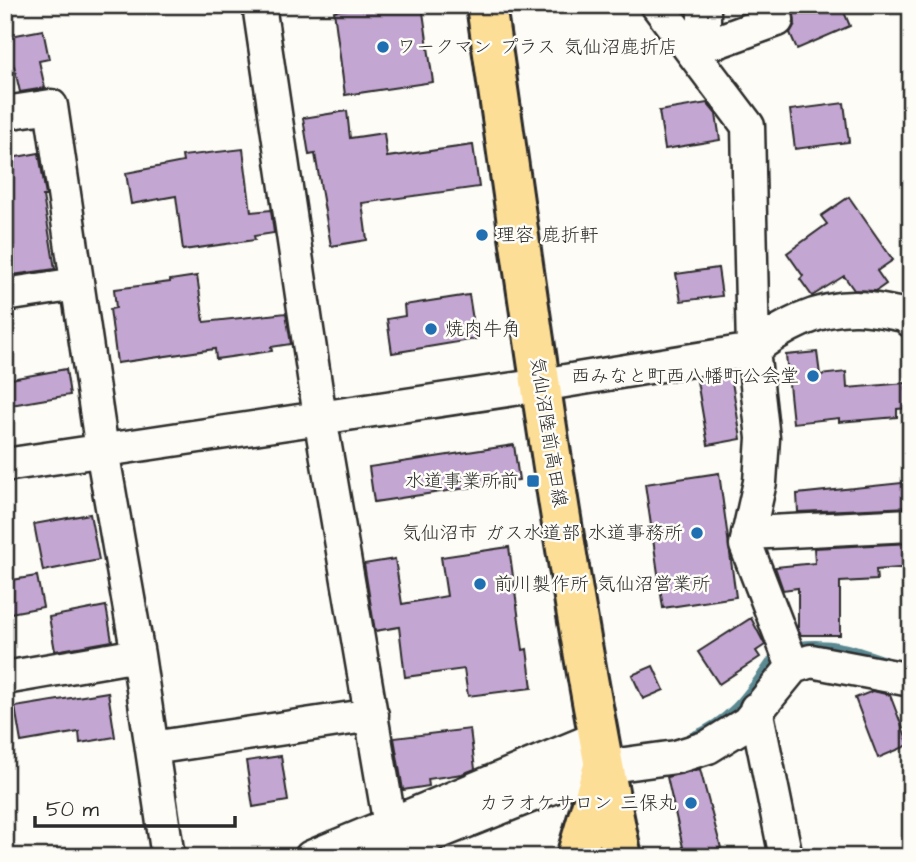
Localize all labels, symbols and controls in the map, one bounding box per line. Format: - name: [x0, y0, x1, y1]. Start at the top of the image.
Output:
- place label: ワークマン プラス 気仙沼鹿折店: [397, 34, 677, 61]
- marker: ワークマン プラス 気仙沼鹿折店: [375, 39, 391, 55]
- place label: 理容 鹿折軒: [496, 222, 599, 249]
- marker: 理容 鹿折軒: [474, 227, 490, 243]
- place label: 焼肉牛角: [445, 316, 521, 343]
- marker: 焼肉牛角: [423, 321, 439, 337]
- street label: 気仙沼陸前高田線: [523, 355, 573, 509]
- place label: 西みなと町西八幡町公会堂: [571, 363, 799, 390]
- marker: 西みなと町西八幡町公会堂: [805, 368, 821, 384]
- place label: 水道事業所前: [405, 468, 519, 495]
- marker: 水道事業所前: [525, 473, 541, 489]
- place label: 気仙沼市 ガス水道部 水道事務所: [401, 520, 683, 547]
- marker: 気仙沼市 ガス水道部 水道事務所: [689, 525, 705, 541]
- place label: 前川製作所 気仙沼営業所: [494, 571, 711, 598]
- marker: 前川製作所 気仙沼営業所: [472, 576, 488, 592]
- scale bar: [35, 785, 234, 829]
- place label: カラオケサロン 三保丸: [479, 790, 677, 817]
- text: 50 m: [46, 795, 100, 824]
- marker: カラオケサロン 三保丸: [683, 795, 699, 811]

